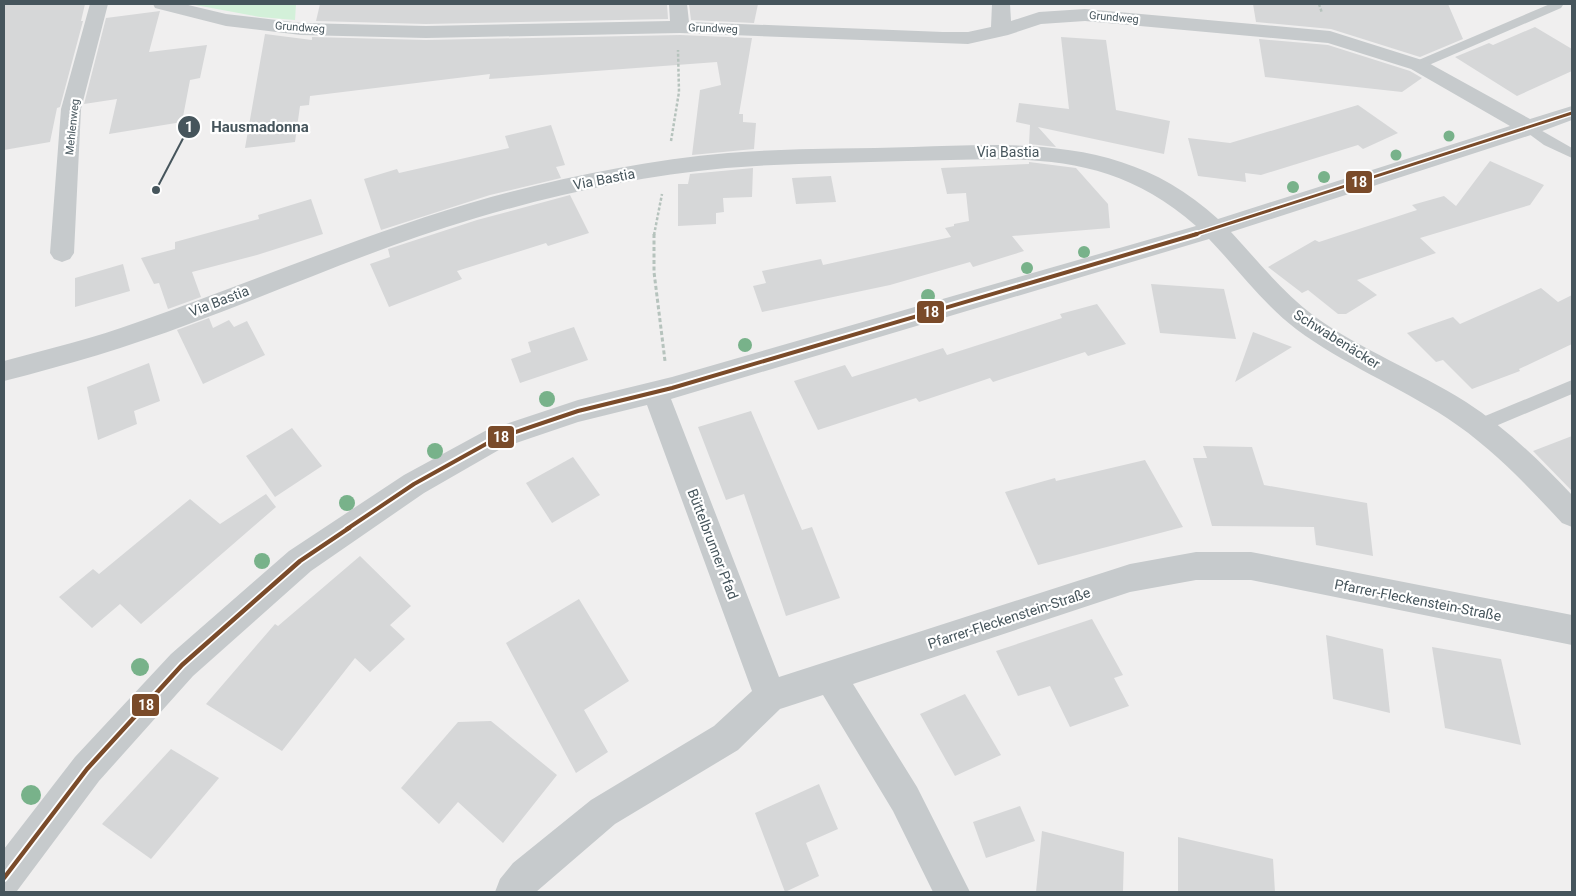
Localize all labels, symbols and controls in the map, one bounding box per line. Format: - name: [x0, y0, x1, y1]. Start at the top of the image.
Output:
- street label: Grundweg: [1089, 9, 1139, 26]
- street label: Grundweg: [275, 19, 325, 36]
- street label: Grundweg: [688, 21, 738, 36]
- street label: Mehlenweg: [63, 98, 82, 156]
- callout: Hausmadonna: [177, 112, 319, 142]
- text: 1: [185, 118, 193, 136]
- text: Hausmadonna: [211, 118, 309, 136]
- street label: Via Bastia: [977, 144, 1039, 160]
- street label: Via Bastia: [572, 165, 636, 193]
- line badge: 18: [1345, 170, 1373, 194]
- text: 18: [1351, 174, 1367, 190]
- street label: Via Bastia: [187, 282, 251, 320]
- line badge: 18: [916, 300, 945, 324]
- text: 18: [923, 304, 939, 320]
- street label: Schwabenäcker: [1291, 306, 1383, 372]
- line badge: 18: [487, 425, 515, 449]
- text: 18: [493, 429, 509, 445]
- street label: Büttelbrunner Pfad: [685, 486, 741, 602]
- street label: Pfarrer-Fleckenstein-Straße: [1333, 576, 1503, 624]
- street label: Pfarrer-Fleckenstein-Straße: [926, 584, 1092, 652]
- line badge: 18: [131, 693, 160, 717]
- text: 18: [138, 697, 154, 713]

